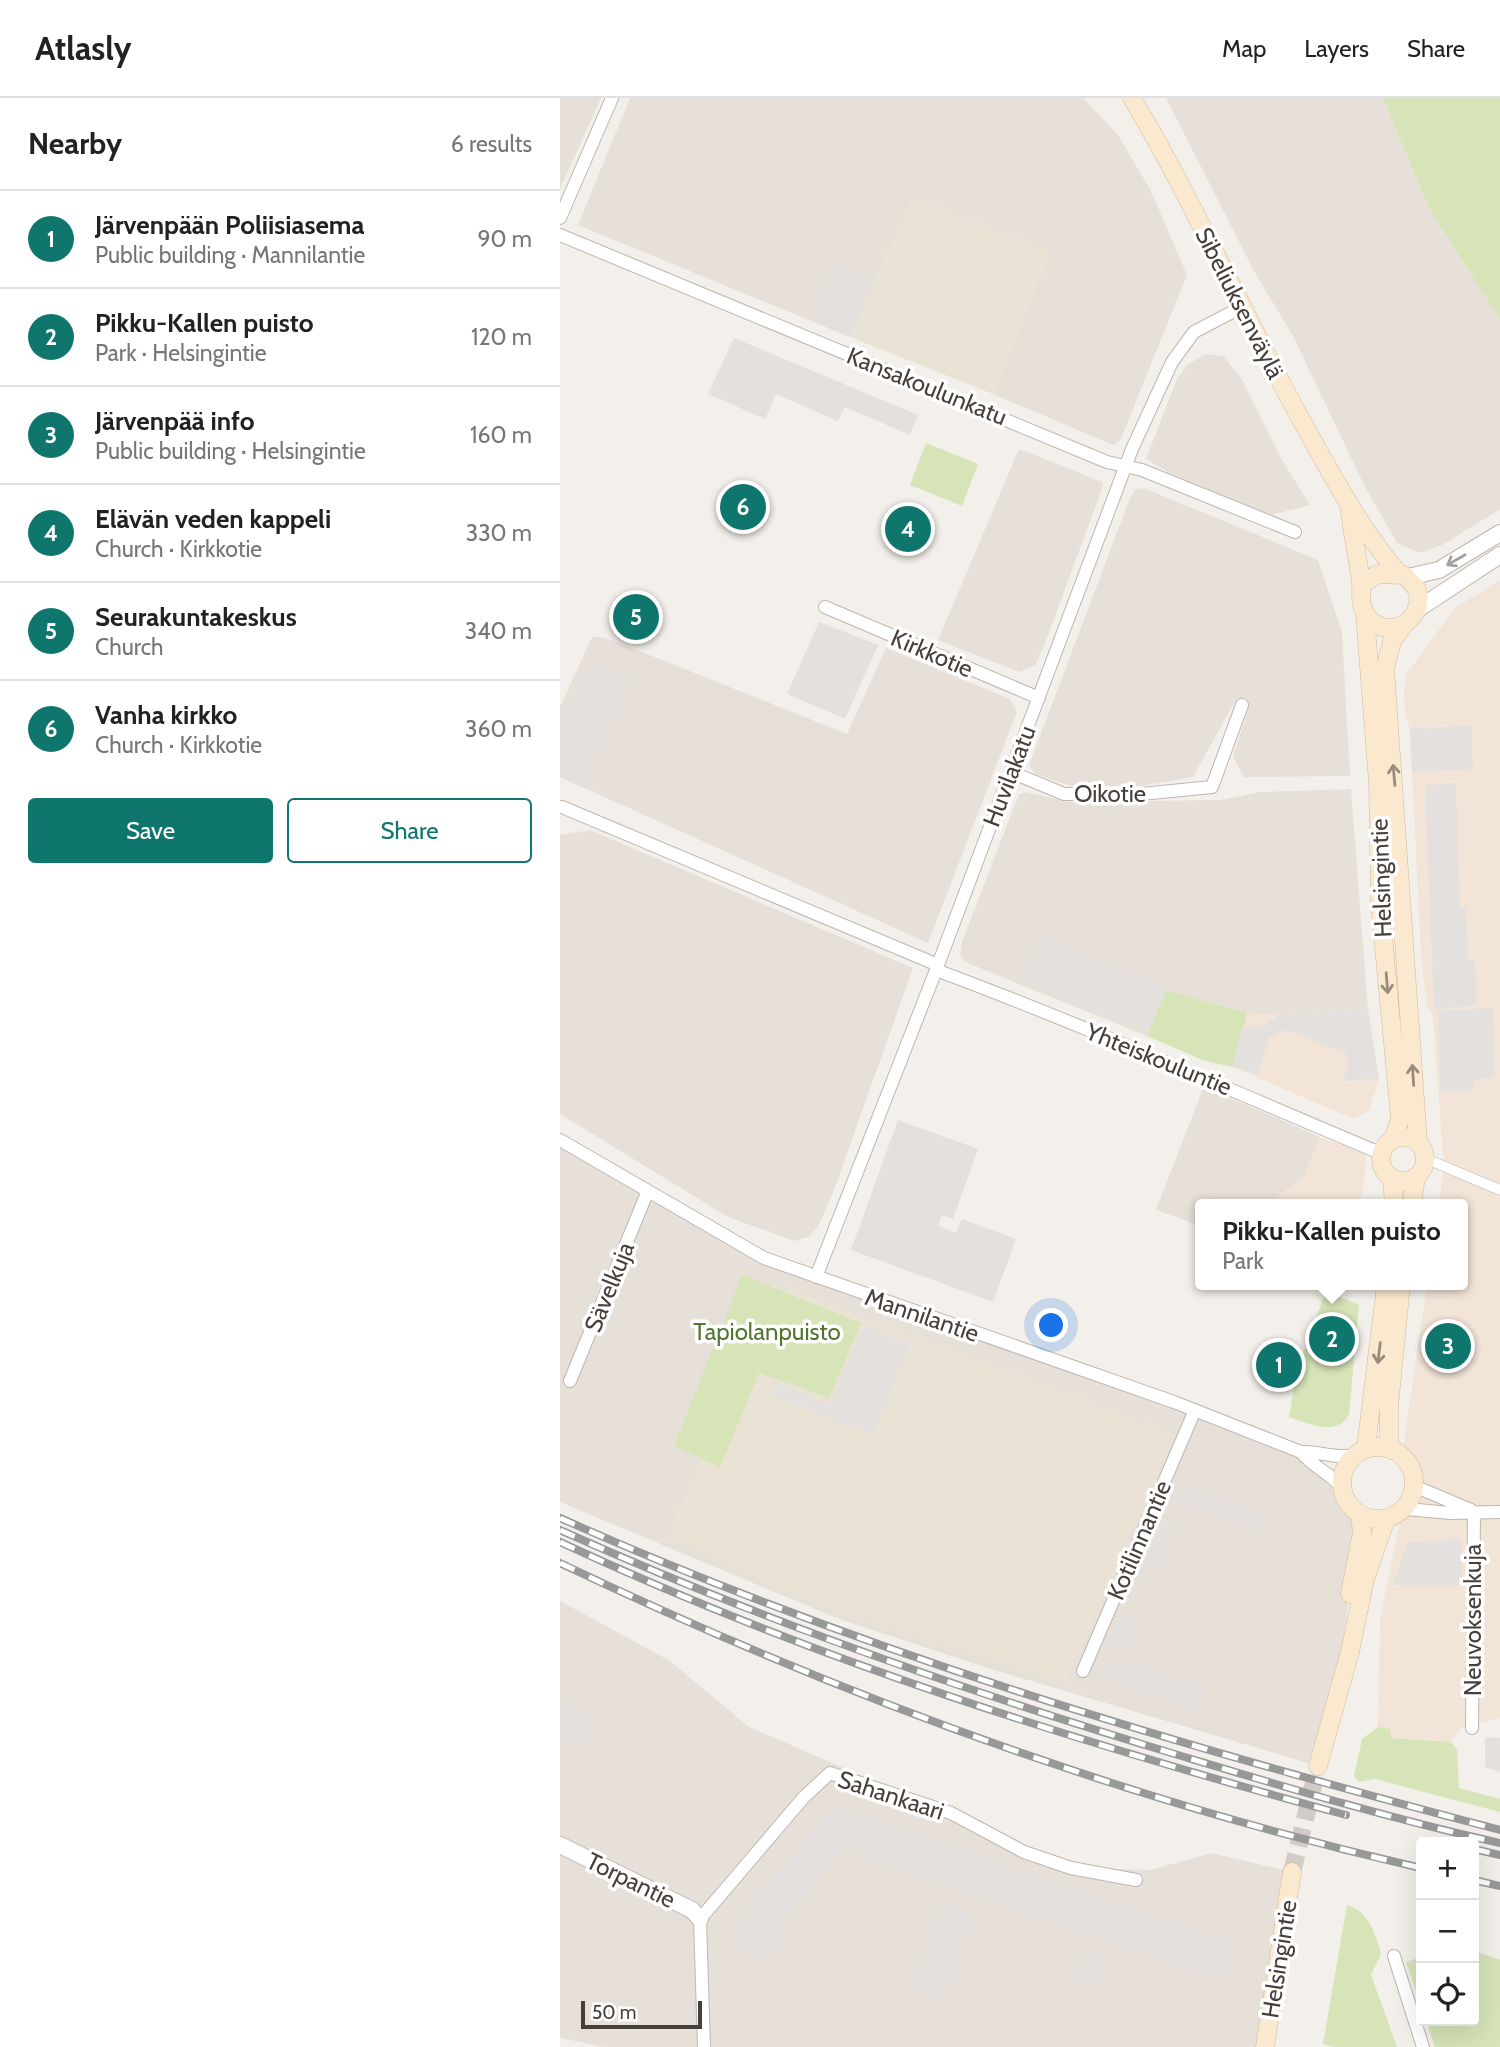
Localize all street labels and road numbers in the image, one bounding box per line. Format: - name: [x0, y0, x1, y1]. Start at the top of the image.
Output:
- street label: Sibeliuksenväylä: [1189, 222, 1291, 384]
- street label: Kansakoulunkatu: [843, 341, 1011, 431]
- street label: Kirkkotie: [887, 623, 977, 683]
- street label: Huvilakatu: [976, 721, 1042, 831]
- street label: Oikotie: [1074, 779, 1146, 808]
- street label: Helsingintie: [1364, 818, 1398, 938]
- street label: Yhteiskouluntie: [1081, 1016, 1236, 1101]
- street label: Sävelkuja: [578, 1237, 640, 1336]
- street label: Mannilantie: [861, 1282, 983, 1348]
- street label: Kotilinnantie: [1101, 1476, 1177, 1604]
- street label: Neuvoksenkuja: [1458, 1543, 1487, 1696]
- street label: Sahankaari: [834, 1764, 948, 1826]
- street label: Torpantie: [582, 1846, 680, 1914]
- street label: Helsingintie: [1255, 1898, 1303, 2020]

